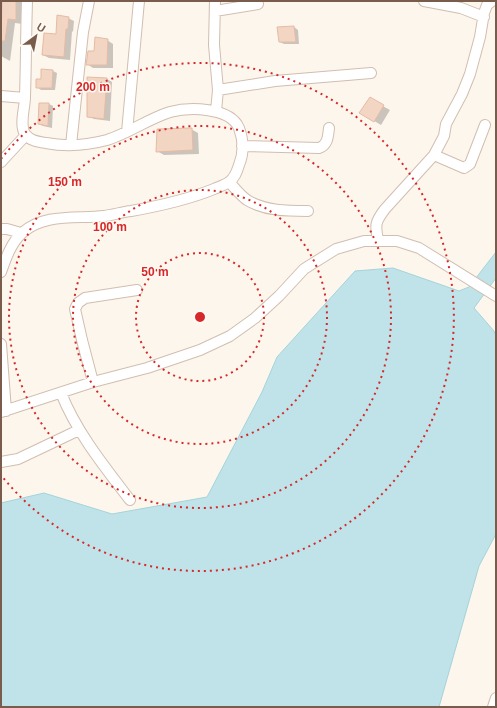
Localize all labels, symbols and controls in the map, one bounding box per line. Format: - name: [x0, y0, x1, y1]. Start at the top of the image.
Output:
- north arrow: [16, 16, 56, 56]
- text: U: [35, 20, 48, 35]
- text: 200 m: [76, 80, 110, 94]
- text: 150 m: [48, 175, 82, 189]
- text: 100 m: [93, 220, 127, 234]
- text: 50 m: [141, 265, 169, 279]
- centre of rings: [193, 310, 207, 324]

